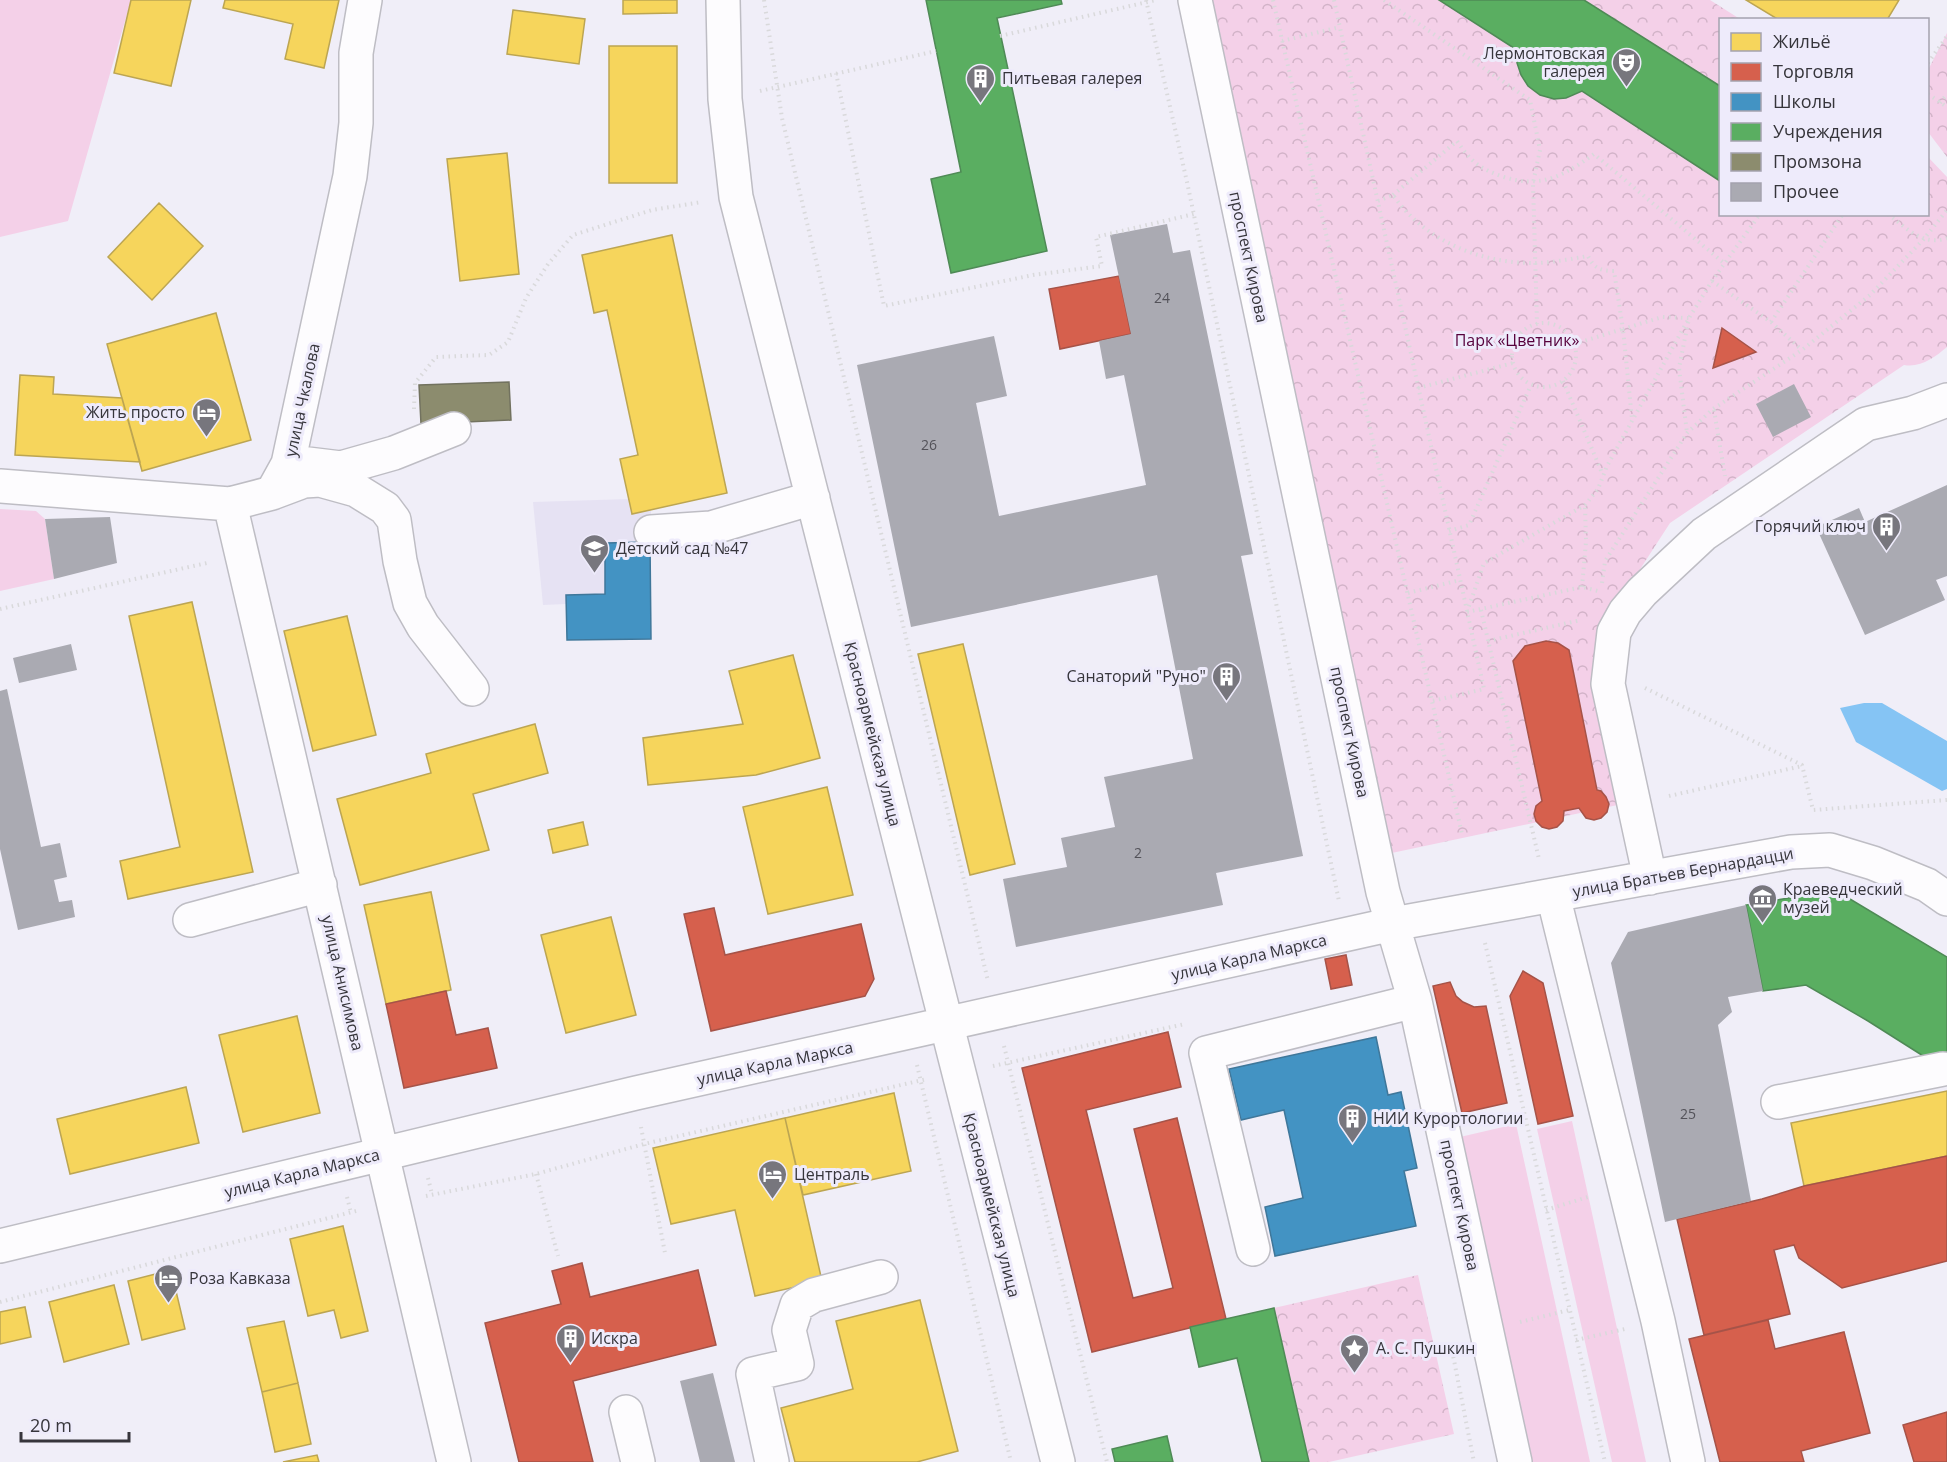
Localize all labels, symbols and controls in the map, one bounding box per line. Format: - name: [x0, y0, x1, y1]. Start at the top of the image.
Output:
- legend: [1719, 18, 1929, 216]
- text: Жильё: [1773, 29, 1831, 53]
- place label: Лермонтовская галерея: [1483, 42, 1605, 82]
- theatre icon: Лермонтовская галерея: [1610, 46, 1642, 88]
- text: Торговля: [1773, 59, 1854, 83]
- building icon: Питьевая галерея: [965, 62, 997, 104]
- place label: Питьевая галерея: [1002, 67, 1142, 89]
- text: Школы: [1773, 89, 1836, 113]
- text: Учреждения: [1773, 119, 1883, 143]
- text: Промзона: [1773, 149, 1862, 173]
- text: Прочее: [1773, 179, 1839, 203]
- street label: проспект Кирова: [1224, 190, 1274, 324]
- house number: 24: [1154, 288, 1170, 307]
- park label: Парк «Цветник»: [1455, 329, 1579, 351]
- street label: улица Чкалова: [279, 341, 325, 459]
- hotel icon: Жить просто: [190, 396, 222, 438]
- place label: Жить просто: [86, 401, 185, 423]
- house number: 26: [921, 435, 937, 454]
- building icon: Горячий ключ: [1871, 510, 1903, 552]
- place label: Горячий ключ: [1755, 515, 1866, 537]
- school or university icon: Детский сад №47: [579, 532, 611, 574]
- place label: Детский сад №47: [616, 537, 748, 559]
- street label: Красноармейская улица: [839, 639, 907, 829]
- building icon: Санаторий "Руно": [1211, 660, 1243, 702]
- place label: Санаторий "Руно": [1066, 665, 1206, 687]
- street label: проспект Кирова: [1325, 665, 1375, 799]
- street label: улица Братьев Бернардацци: [1571, 842, 1795, 902]
- house number: 2: [1134, 843, 1142, 862]
- place label: Краеведческий музей: [1783, 878, 1903, 918]
- museum icon: Краеведческий музей: [1746, 882, 1778, 924]
- street label: улица Анисимова: [317, 913, 369, 1053]
- street label: улица Карла Маркса: [1169, 928, 1329, 986]
- street label: улица Карла Маркса: [695, 1036, 855, 1090]
- building icon: НИИ Курортологии: [1336, 1102, 1368, 1144]
- house number: 25: [1680, 1104, 1696, 1123]
- place label: НИИ Курортологии: [1373, 1107, 1523, 1129]
- street label: Красноармейская улица: [958, 1110, 1026, 1300]
- street label: проспект Кирова: [1435, 1138, 1485, 1272]
- street label: улица Карла Маркса: [222, 1143, 382, 1203]
- hotel icon: Централь: [757, 1158, 789, 1200]
- place label: Централь: [794, 1163, 870, 1185]
- hotel icon: Роза Кавказа: [152, 1262, 184, 1304]
- place label: Роза Кавказа: [189, 1267, 291, 1289]
- building icon: Искра: [554, 1322, 586, 1364]
- place label: Искра: [591, 1327, 638, 1349]
- place icon: А. С. Пушкин: [1339, 1332, 1371, 1374]
- place label: А. С. Пушкин: [1376, 1337, 1475, 1359]
- scale bar: [21, 1405, 129, 1443]
- text: 20 m: [30, 1413, 72, 1437]

